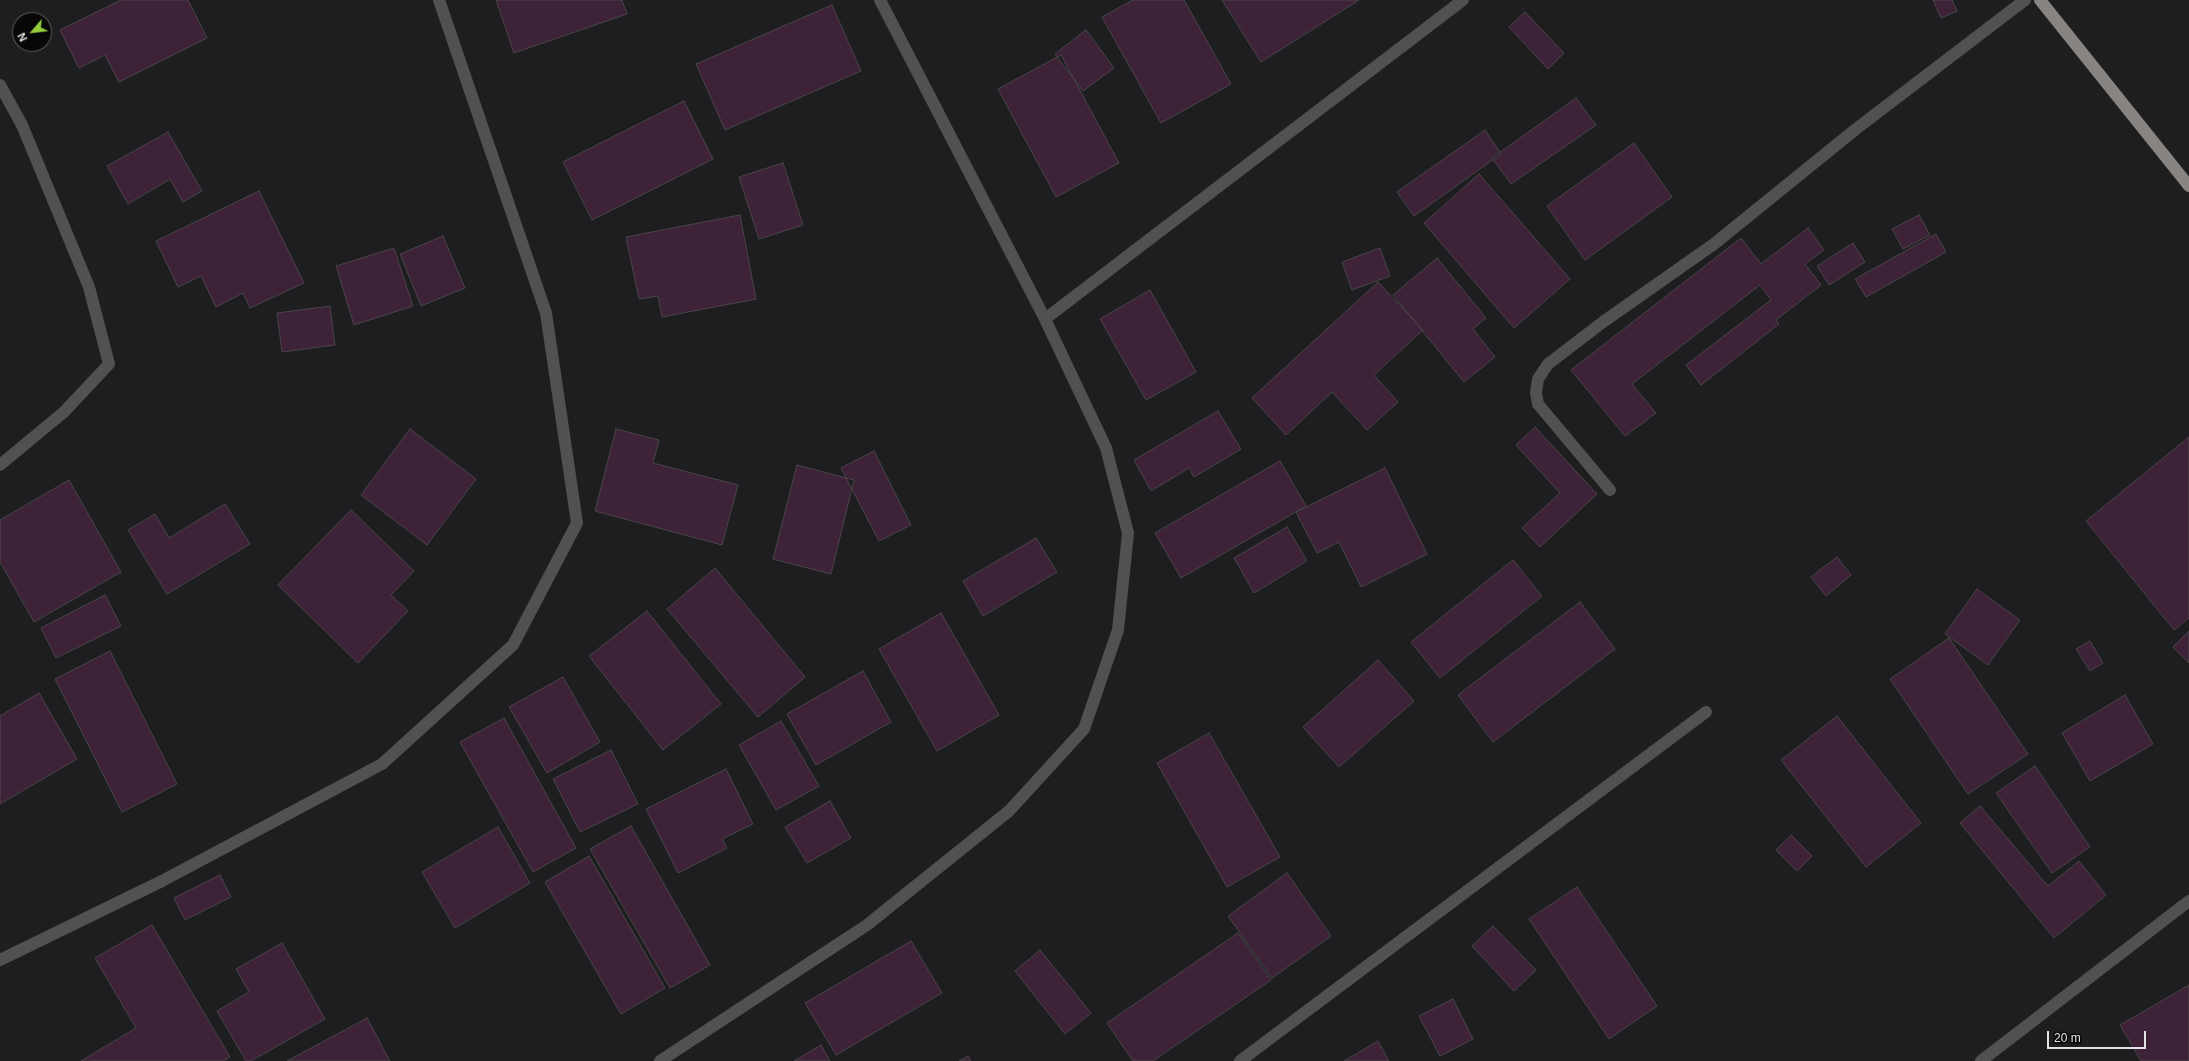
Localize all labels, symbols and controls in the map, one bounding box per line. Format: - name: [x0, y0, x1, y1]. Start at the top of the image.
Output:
- north arrow: [12, 12, 52, 52]
- text: N: [15, 31, 29, 43]
- scale bar: [2049, 1023, 2148, 1049]
- text: 20 m: [2054, 1031, 2081, 1045]

